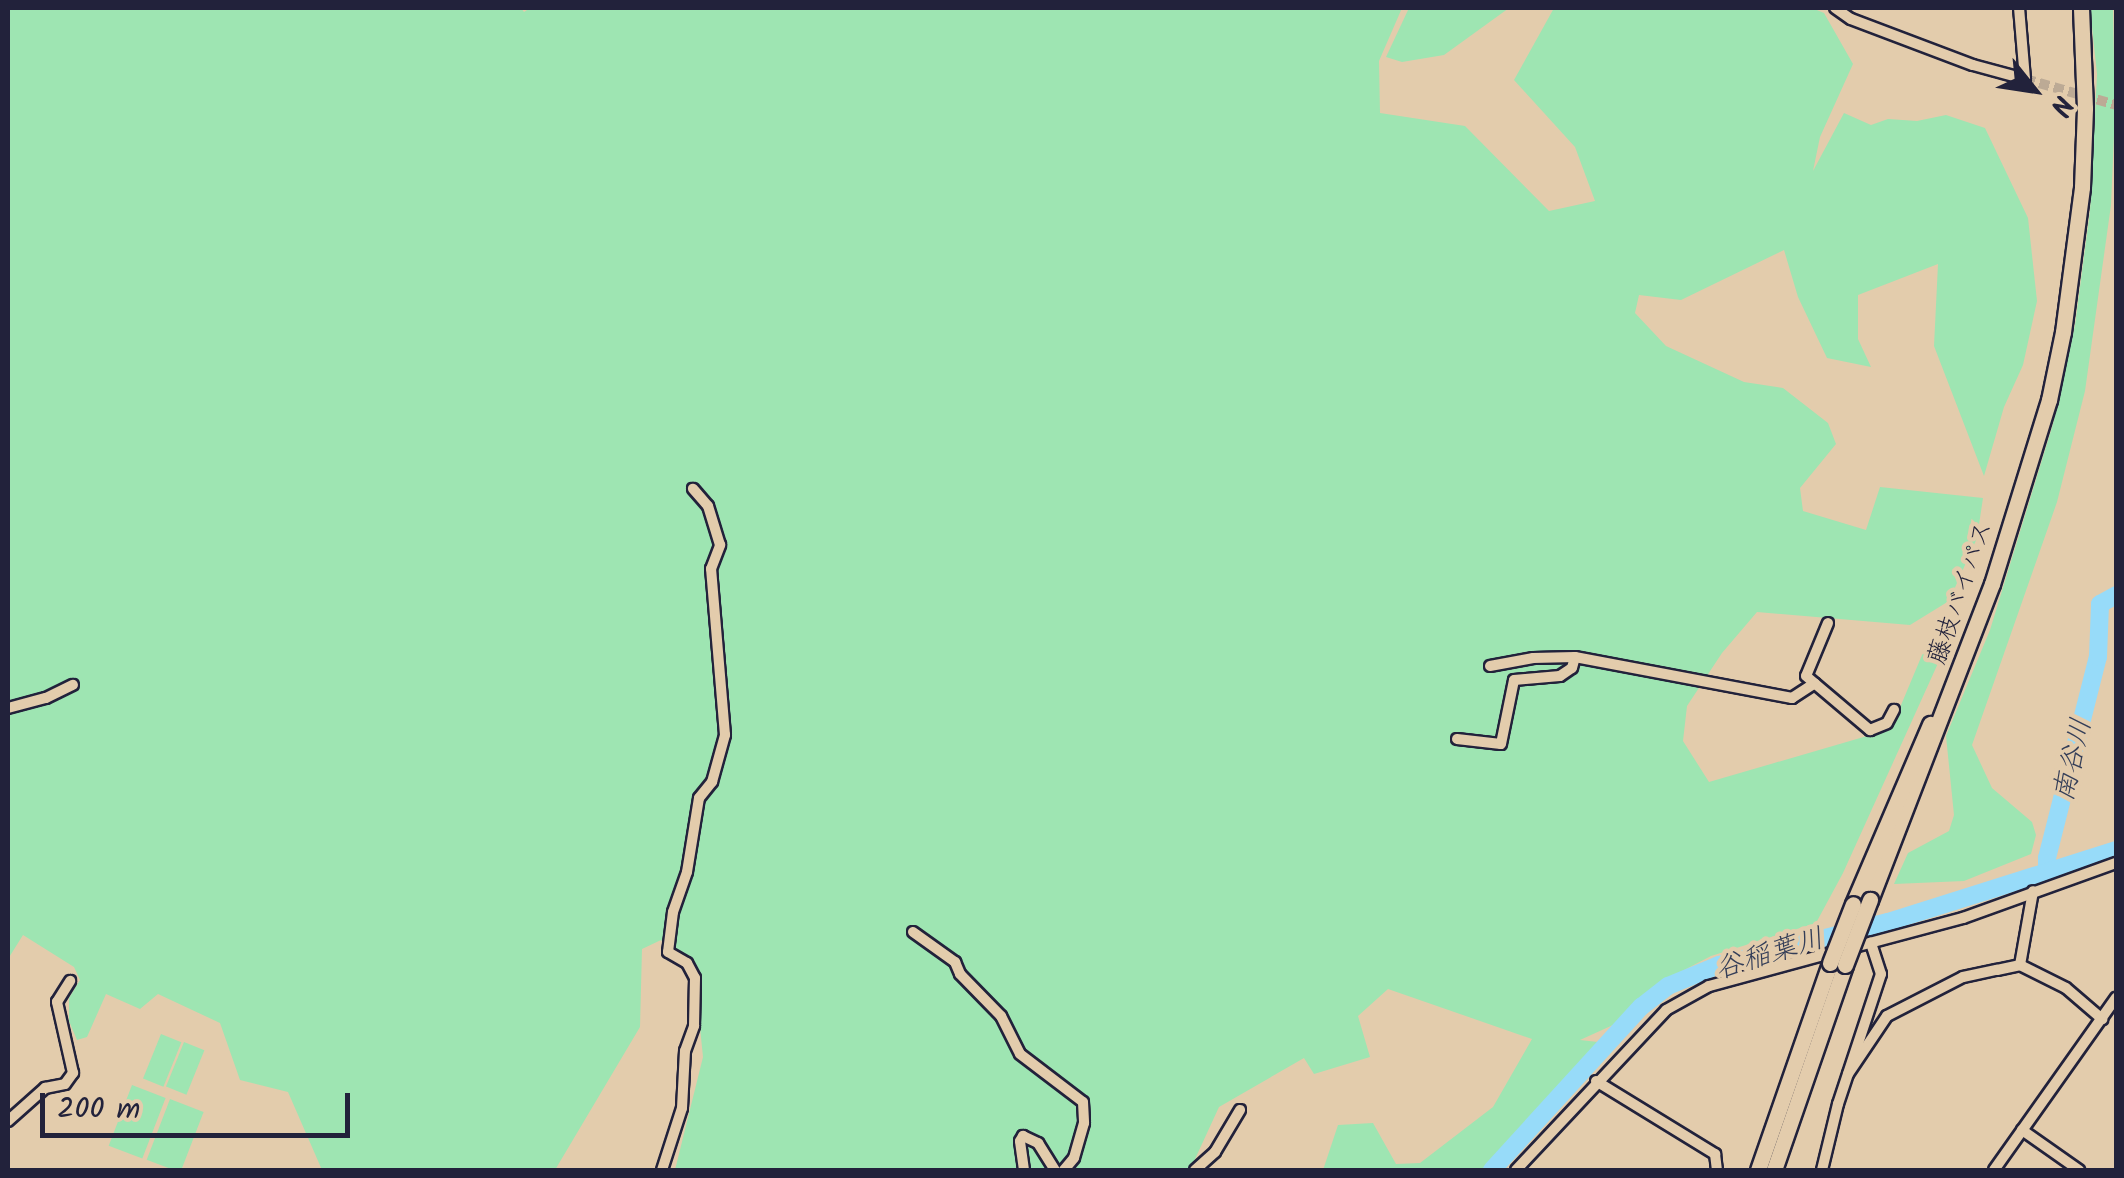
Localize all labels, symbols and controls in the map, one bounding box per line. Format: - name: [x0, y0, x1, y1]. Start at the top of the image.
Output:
- north arrow: [1984, 40, 2084, 140]
- text: N: [2037, 86, 2084, 124]
- street label: 藤枝バイパス: [1922, 517, 2000, 669]
- water label: 南谷川: [2048, 715, 2100, 805]
- water label: 谷稲葉川: [1712, 923, 1828, 987]
- scale bar: [45, 1073, 355, 1135]
- text: 200 m: [57, 1086, 140, 1134]

